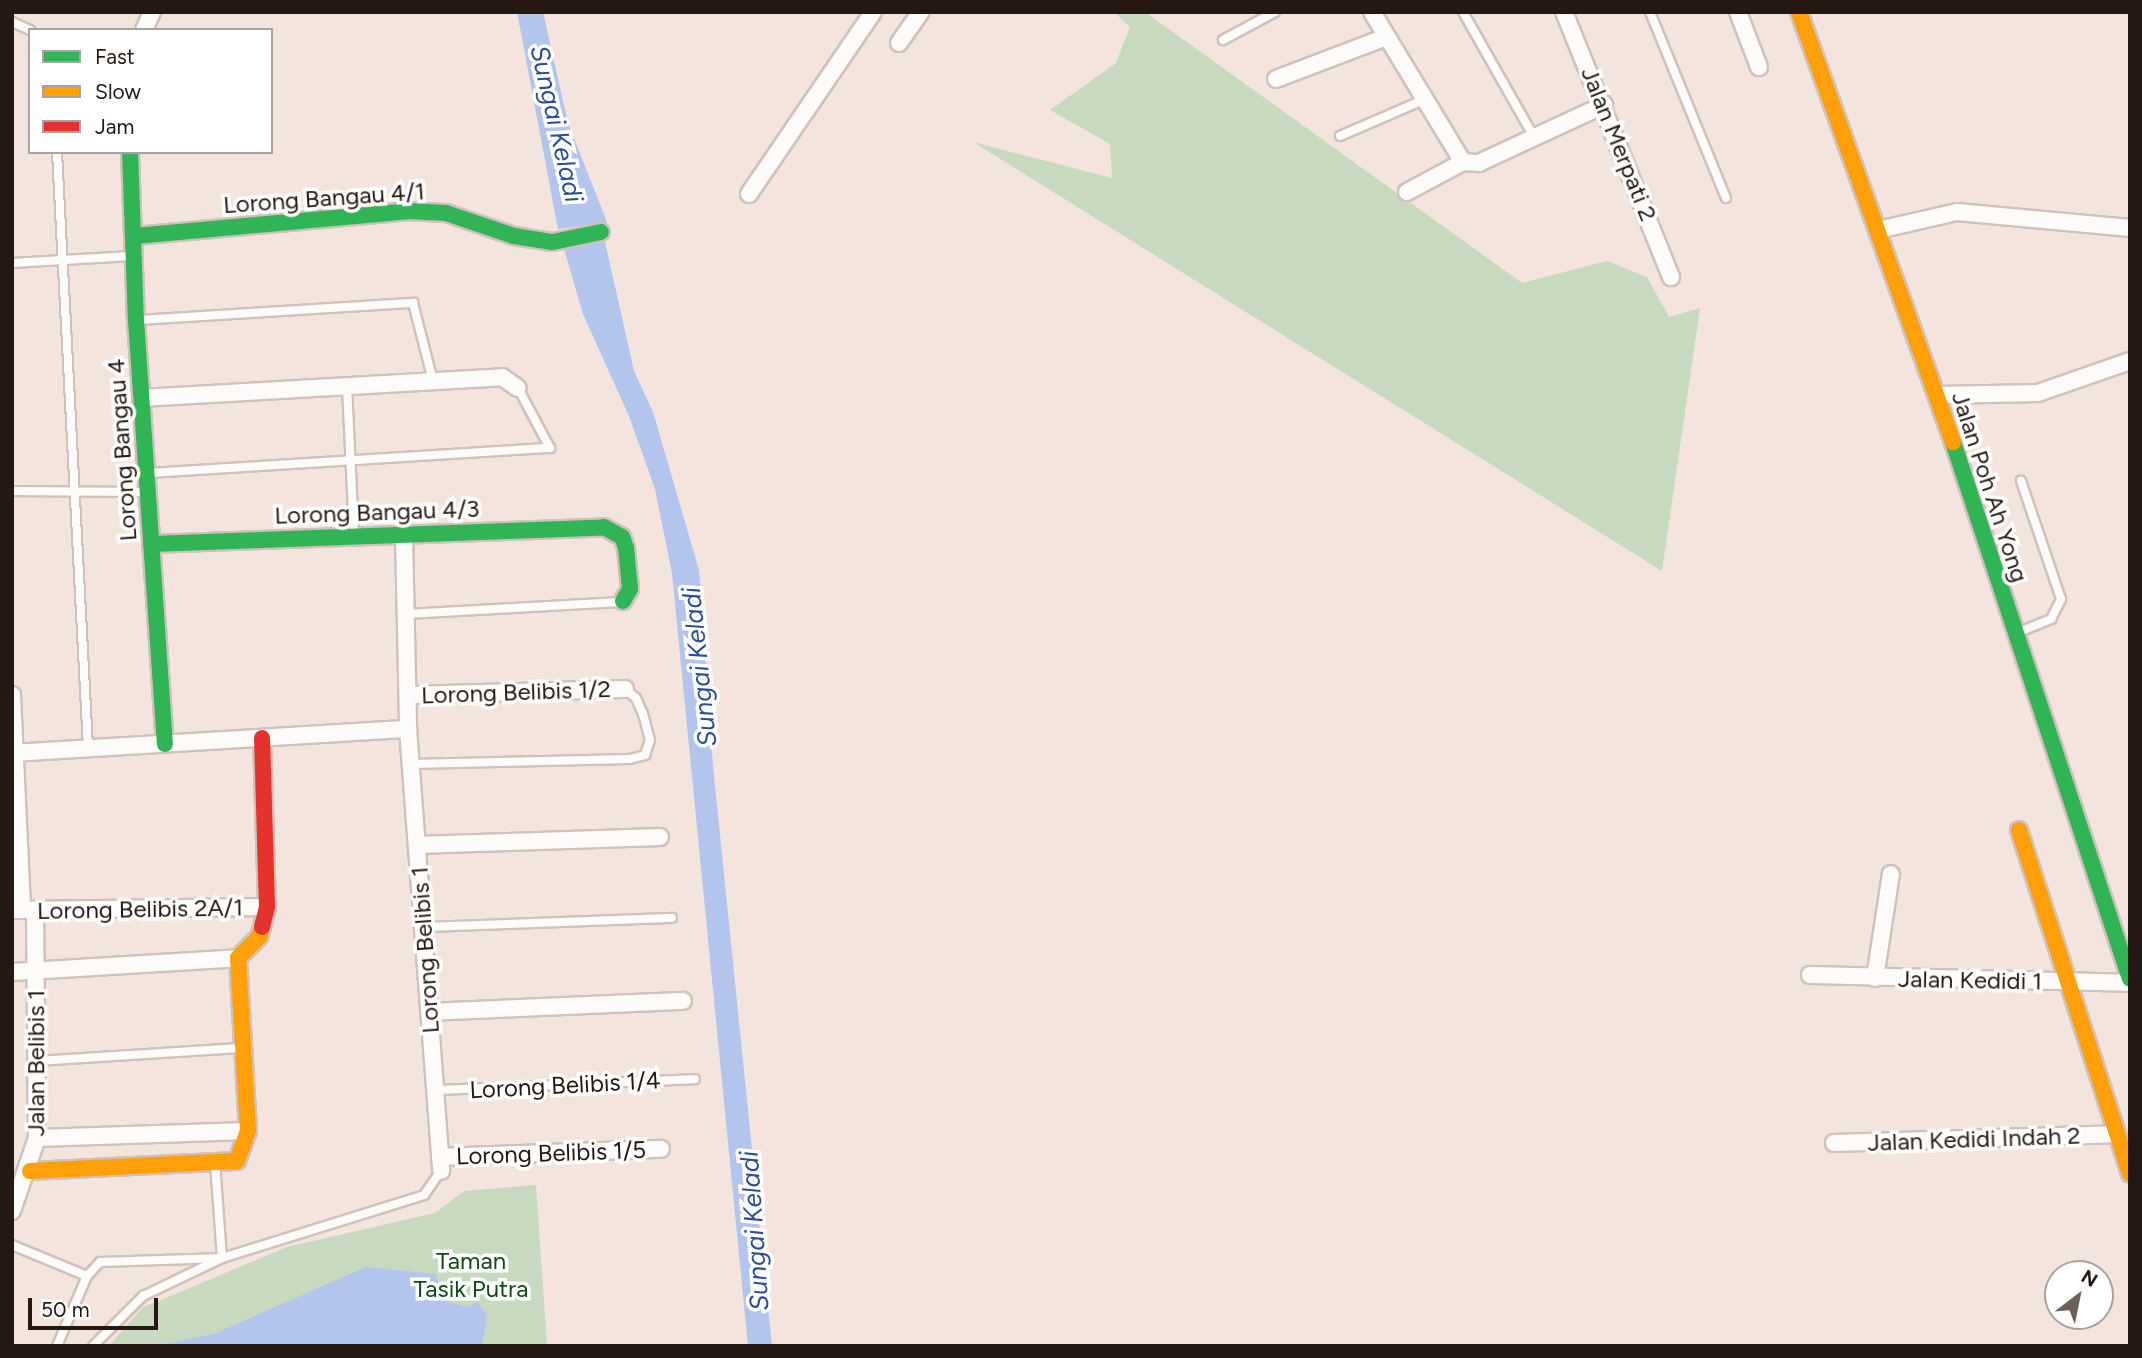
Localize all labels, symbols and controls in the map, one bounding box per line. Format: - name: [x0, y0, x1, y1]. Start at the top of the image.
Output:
- legend: [28, 28, 273, 154]
- water label: Sungai Keladi: [523, 42, 589, 206]
- text: Fast: [95, 44, 135, 69]
- street label: Jalan Merpati 2: [1575, 63, 1663, 225]
- text: Slow: [95, 79, 141, 104]
- text: Jam: [95, 114, 134, 139]
- street label: Lorong Bangau 4/1: [222, 177, 426, 219]
- street label: Lorong Bangau 4: [101, 358, 143, 542]
- street label: Jalan Poh Ah Yong: [1946, 388, 2034, 586]
- street label: Lorong Bangau 4/3: [274, 494, 480, 530]
- water label: Sungai Keladi: [676, 586, 724, 748]
- street label: Lorong Belibis 1/2: [421, 674, 611, 710]
- street label: Lorong Belibis 1: [405, 866, 445, 1034]
- street label: Lorong Belibis 2A/1: [37, 893, 243, 925]
- street label: Jalan Kedidi 1: [1898, 964, 2042, 996]
- street label: Jalan Belibis 1: [22, 990, 50, 1136]
- street label: Lorong Belibis 1/4: [469, 1066, 661, 1104]
- street label: Jalan Kedidi Indah 2: [1867, 1121, 2081, 1157]
- street label: Lorong Belibis 1/5: [455, 1135, 647, 1171]
- water label: Sungai Keladi: [734, 1150, 776, 1312]
- park label: Taman Tasik Putra: [414, 1247, 528, 1303]
- north arrow: [2044, 1260, 2114, 1330]
- text: N: [2077, 1265, 2102, 1292]
- scale bar: [32, 1284, 161, 1328]
- text: 50 m: [41, 1297, 90, 1322]

